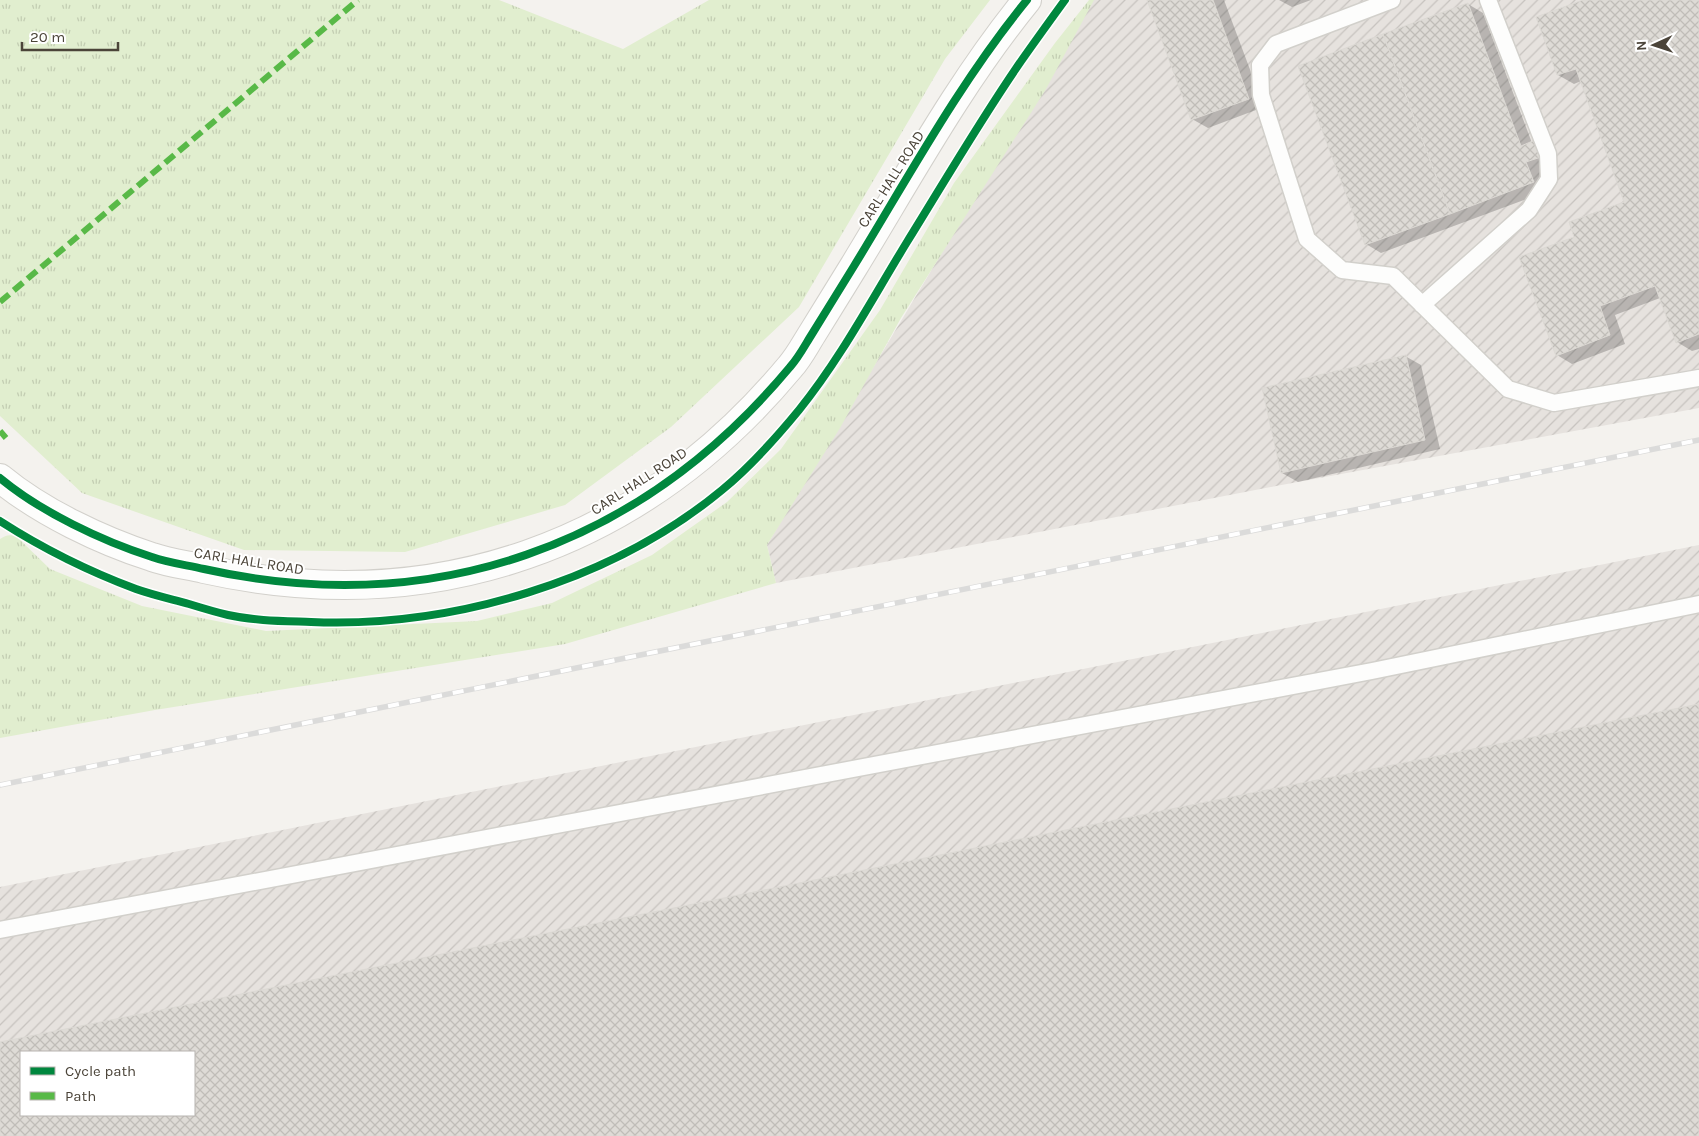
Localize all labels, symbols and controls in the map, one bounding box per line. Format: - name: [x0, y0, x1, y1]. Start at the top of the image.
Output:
- scale bar: [22, 20, 119, 52]
- north arrow: [1629, 20, 1679, 70]
- text: 20 m: [30, 28, 65, 46]
- text: N: [1633, 40, 1650, 51]
- street label: CARL HALL ROAD: [854, 127, 928, 231]
- street label: CARL HALL ROAD: [587, 443, 691, 519]
- street label: CARL HALL ROAD: [193, 543, 305, 579]
- legend: [20, 1051, 195, 1116]
- text: Cycle path: [65, 1062, 136, 1080]
- text: Path: [65, 1087, 96, 1105]

